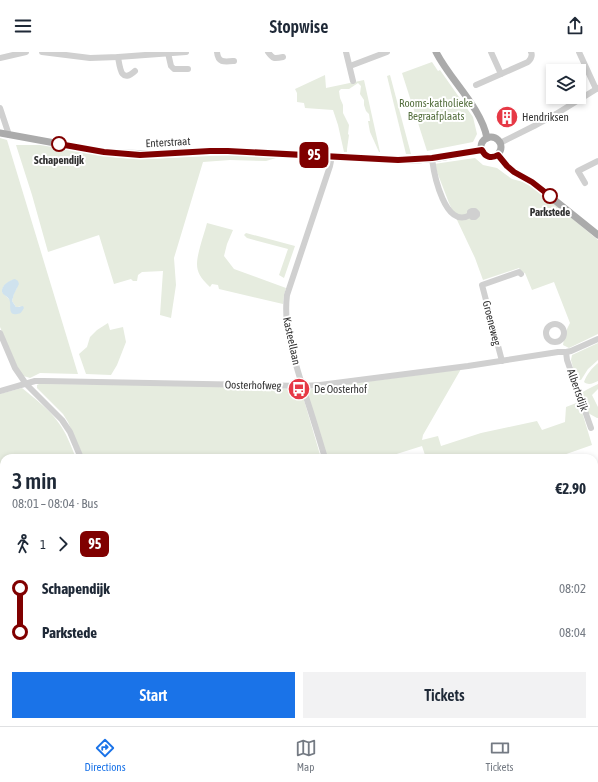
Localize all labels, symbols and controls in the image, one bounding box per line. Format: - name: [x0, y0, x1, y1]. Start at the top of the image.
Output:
- icon: menu: [12, 15, 34, 37]
- icon: share: [564, 15, 586, 37]
- text: Stopwise: [270, 16, 328, 37]
- map controls: [546, 64, 586, 104]
- button: layers: [546, 64, 586, 104]
- park label: Rooms-katholieke Begraafplaats: [399, 97, 473, 122]
- building icon: Hendriksen: [494, 104, 520, 130]
- place label: Hendriksen: [522, 111, 569, 123]
- street label: Enterstraat: [145, 135, 191, 149]
- marker: Schapendijk: [51, 136, 67, 152]
- line badge: 95: [296, 142, 332, 168]
- text: 95: [307, 147, 321, 163]
- place label: Schapendijk: [34, 154, 84, 166]
- marker: Parkstede: [542, 188, 558, 204]
- place label: Parkstede: [530, 206, 570, 218]
- street label: Groeneweg: [481, 299, 503, 347]
- street label: Kasteellaan: [281, 316, 303, 366]
- street label: Albertsdijk: [565, 367, 591, 413]
- bus stop icon: De Oosterhof: [286, 376, 312, 402]
- street label: Oosterhofweg: [225, 379, 282, 391]
- place label: De Oosterhof: [314, 383, 367, 395]
- text: 3 min: [12, 468, 57, 494]
- text: €2.90: [555, 480, 586, 497]
- text: 08:01 – 08:04 · Bus: [12, 496, 98, 511]
- icon: walk: [12, 533, 34, 555]
- icon: forward: [52, 533, 74, 555]
- text: 95: [88, 536, 101, 552]
- text: 1: [40, 537, 46, 552]
- text: Schapendijk: [42, 580, 110, 597]
- text: 08:02: [559, 581, 586, 596]
- text: Parkstede: [42, 624, 97, 641]
- text: 08:04: [559, 625, 586, 640]
- button: Start: [12, 672, 295, 718]
- button: Tickets: [303, 672, 586, 718]
- tab: Directions: [85, 737, 126, 773]
- tab: Map: [295, 737, 317, 773]
- tab: Tickets: [486, 737, 513, 773]

